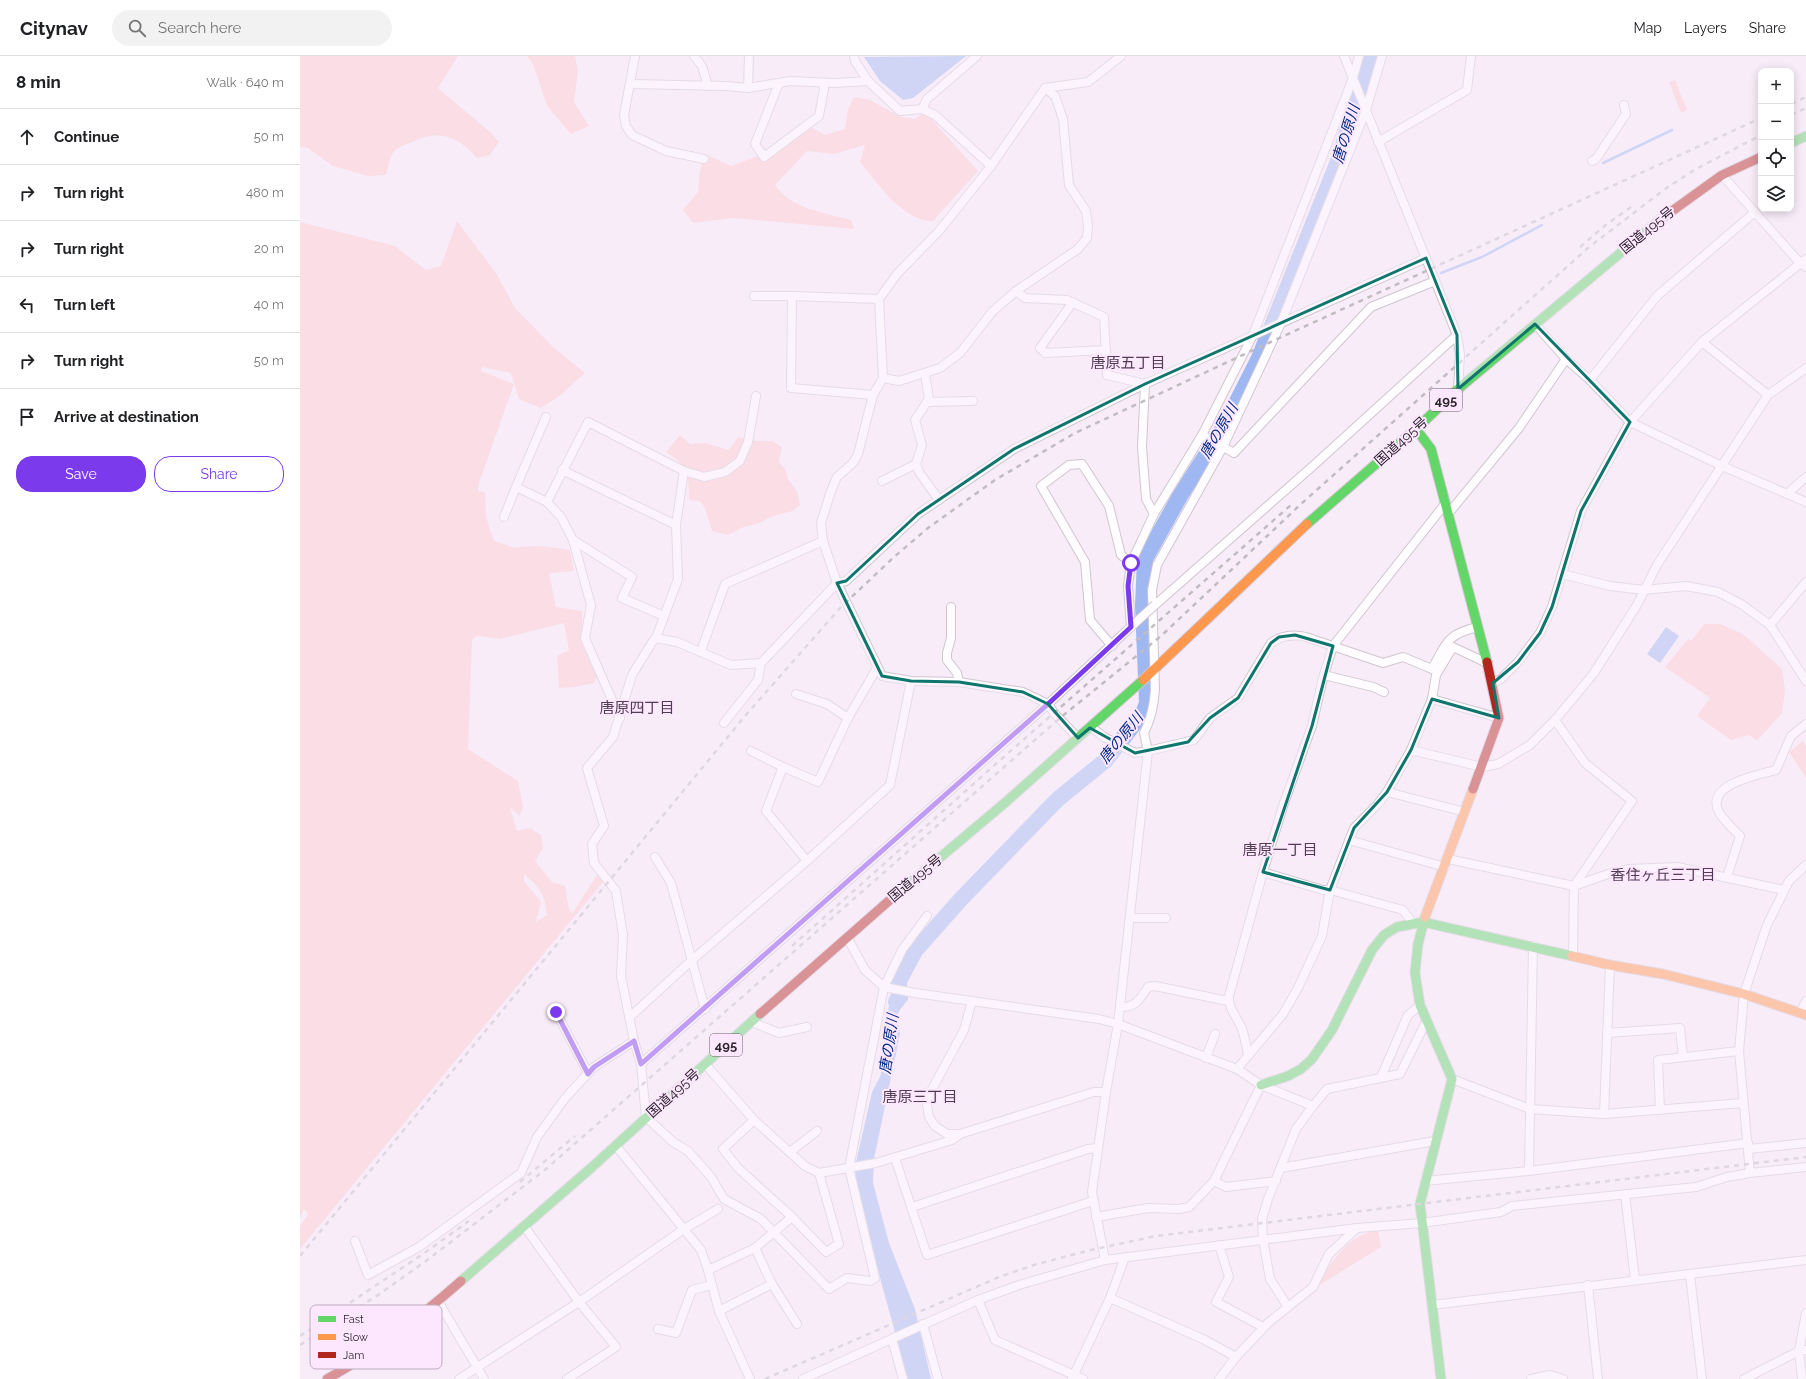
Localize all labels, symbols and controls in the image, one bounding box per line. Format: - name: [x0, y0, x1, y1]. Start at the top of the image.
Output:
- search box: [112, 10, 392, 46]
- text: Citynav: [20, 17, 88, 39]
- icon: search: [126, 17, 148, 39]
- text: Search here: [158, 19, 241, 37]
- text: Map: [1634, 20, 1662, 36]
- text: Layers: [1684, 20, 1727, 36]
- text: Share: [1749, 20, 1786, 36]
- map controls: [1758, 68, 1794, 212]
- button: +: [1758, 68, 1794, 104]
- text: 8 min: [16, 72, 61, 92]
- text: Walk · 640 m: [206, 75, 284, 90]
- water label: 唐の原川: [1329, 101, 1364, 165]
- button: −: [1758, 104, 1794, 140]
- icon: ahead: [16, 126, 38, 148]
- text: Continue: [54, 128, 119, 146]
- text: 50 m: [254, 129, 284, 144]
- button: locate: [1758, 140, 1794, 176]
- button: layers: [1758, 176, 1794, 212]
- icon: right: [16, 182, 38, 204]
- text: Turn right: [54, 184, 124, 202]
- text: 480 m: [246, 185, 284, 200]
- street label: 国道495号: [1617, 203, 1677, 257]
- icon: right: [16, 238, 38, 260]
- text: Turn right: [54, 240, 124, 258]
- text: 20 m: [254, 241, 284, 256]
- icon: left: [16, 294, 38, 316]
- text: Turn left: [54, 296, 115, 314]
- text: 40 m: [254, 297, 284, 312]
- icon: right: [16, 350, 38, 372]
- text: Turn right: [54, 352, 124, 370]
- text: 50 m: [254, 353, 284, 368]
- district label: 唐原五丁目: [1090, 354, 1166, 372]
- road number: 495: [1430, 389, 1462, 411]
- water label: 唐の原川: [1196, 399, 1243, 461]
- icon: arrive: [16, 406, 38, 428]
- text: Arrive at destination: [54, 408, 199, 426]
- street label: 国道495号: [1371, 413, 1431, 469]
- button: Save: [16, 456, 146, 492]
- button: Share: [154, 456, 284, 492]
- route start: [1122, 554, 1140, 572]
- district label: 唐原四丁目: [599, 699, 675, 717]
- water label: 唐の原川: [1095, 707, 1148, 767]
- district label: 唐原一丁目: [1242, 841, 1318, 859]
- street label: 国道495号: [885, 851, 945, 905]
- district label: 香住ヶ丘三丁目: [1610, 866, 1716, 884]
- route end: [547, 1003, 565, 1021]
- water label: 唐の原川: [876, 1011, 902, 1075]
- road number: 495: [710, 1034, 742, 1056]
- street label: 国道495号: [643, 1065, 703, 1121]
- district label: 唐原三丁目: [882, 1088, 958, 1106]
- legend: [310, 1305, 442, 1369]
- text: Fast: [343, 1313, 364, 1326]
- text: Slow: [343, 1331, 368, 1344]
- text: Jam: [343, 1349, 364, 1362]

